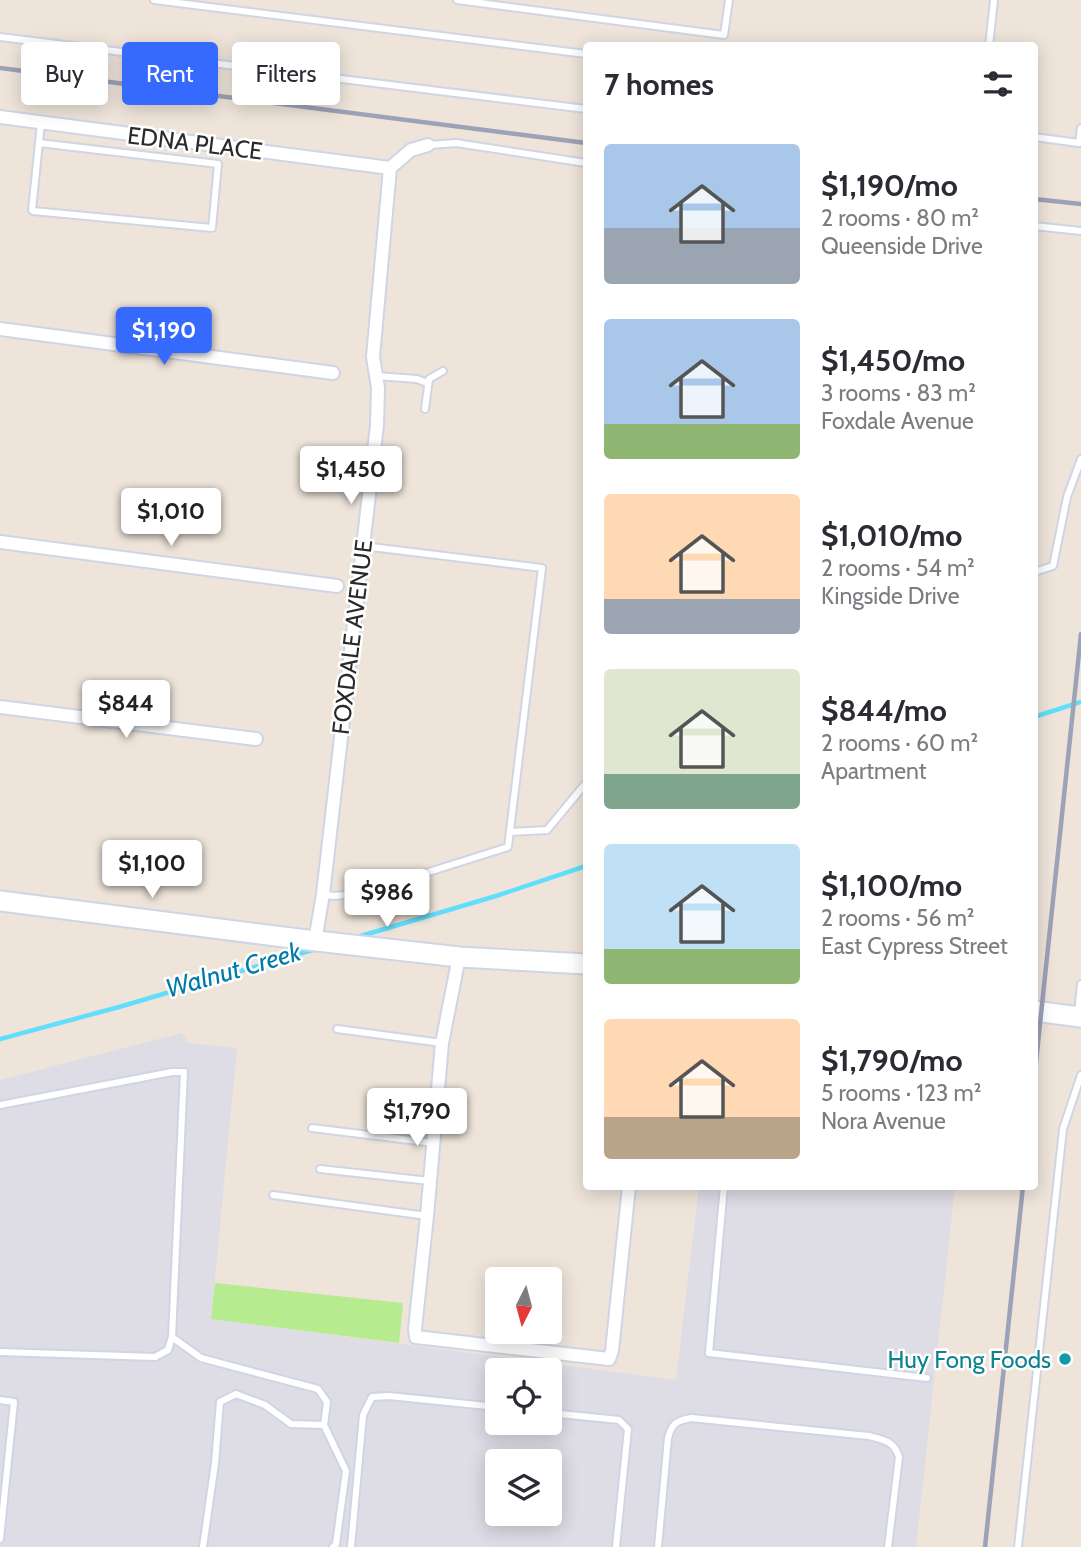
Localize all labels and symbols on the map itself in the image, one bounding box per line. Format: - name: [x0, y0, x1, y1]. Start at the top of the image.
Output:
- street label: EDNA PLACE: [126, 120, 264, 166]
- pin: $1,190: [107, 308, 221, 367]
- pin: $1,450: [294, 447, 408, 506]
- pin: $1,010: [114, 489, 228, 548]
- street label: FOXDALE AVENUE: [326, 538, 378, 736]
- pin: $844: [85, 680, 167, 740]
- pin: $1,100: [95, 841, 209, 900]
- pin: $986: [346, 870, 428, 929]
- water label: Walnut Creek: [162, 935, 305, 1005]
- pin: $1,790: [360, 1088, 474, 1148]
- north arrow: [485, 1267, 562, 1344]
- place label: Huy Fong Foods: [888, 1345, 1051, 1374]
- marker: Huy Fong Foods: [1057, 1351, 1073, 1367]

